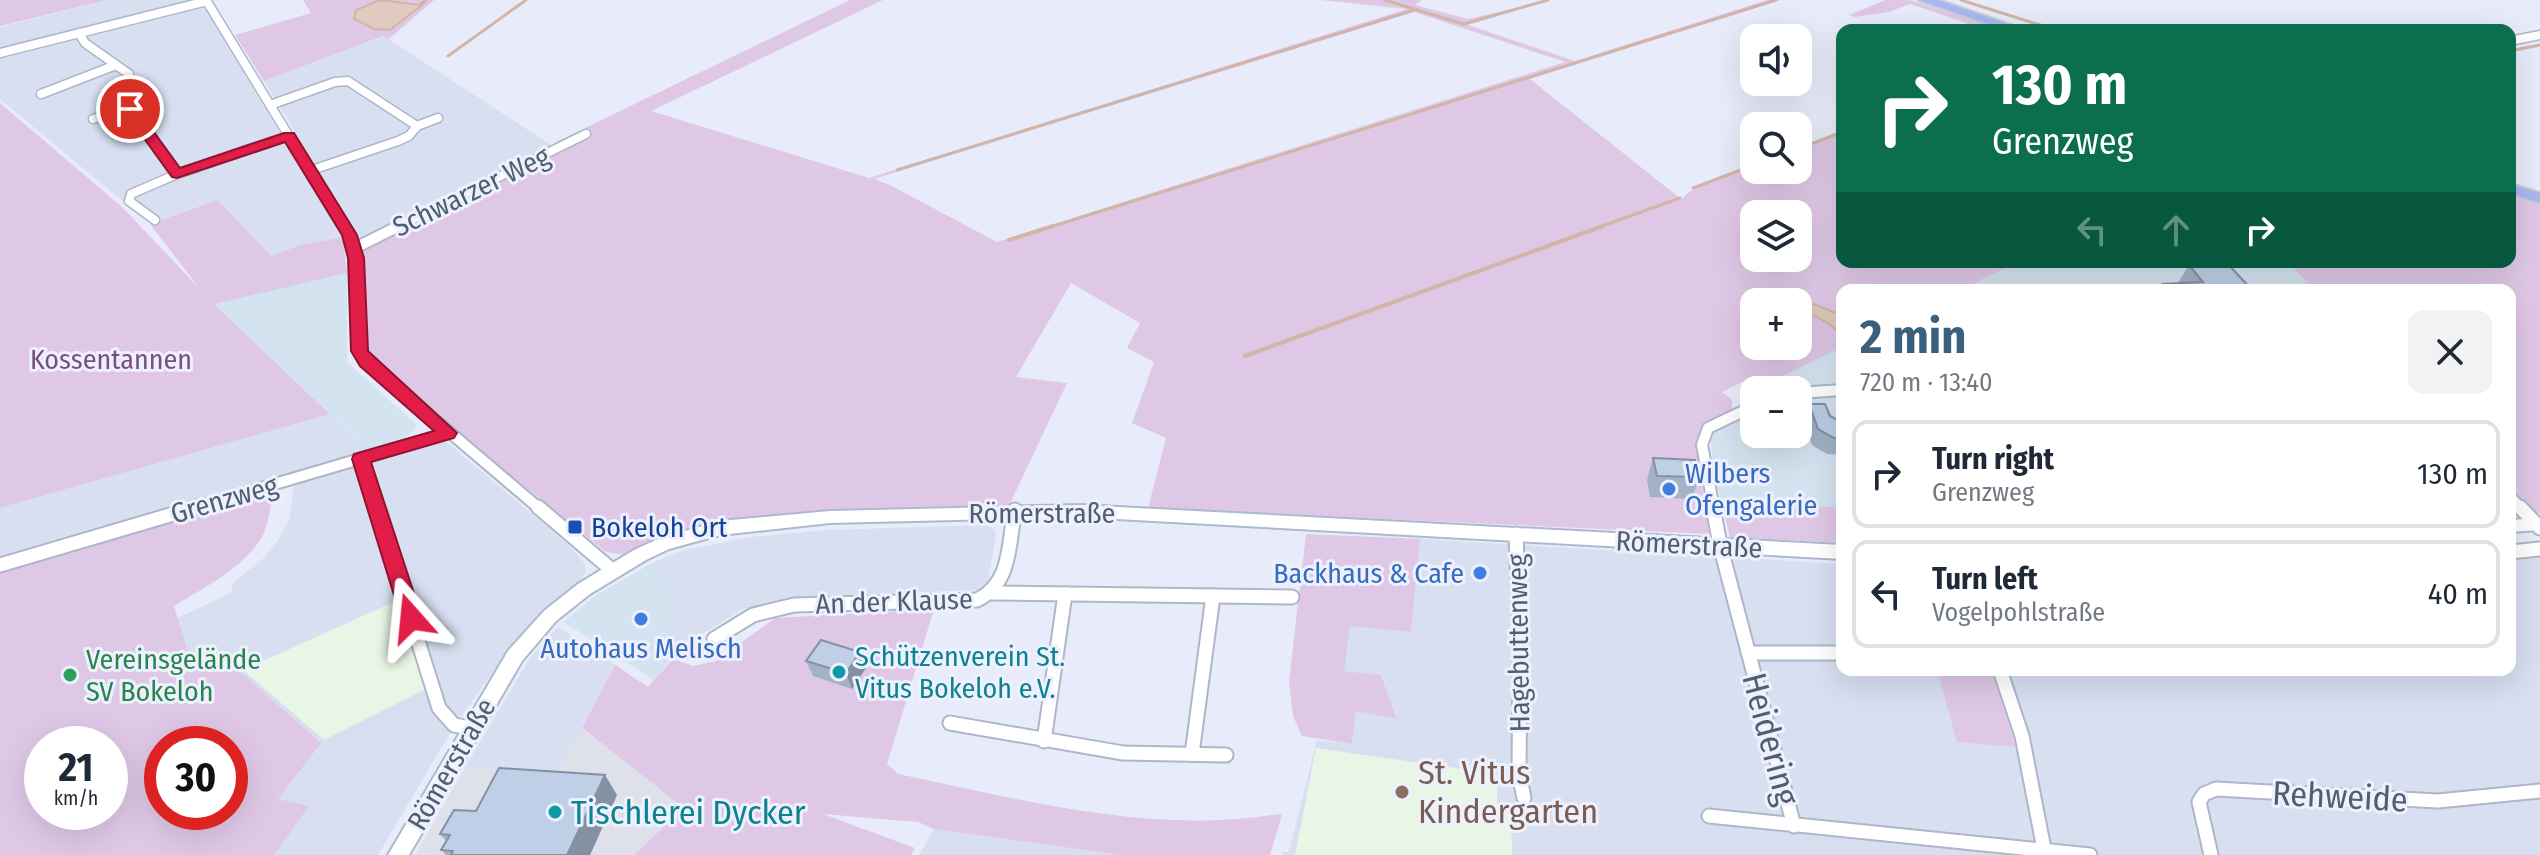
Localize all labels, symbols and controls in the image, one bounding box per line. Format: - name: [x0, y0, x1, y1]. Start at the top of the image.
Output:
- map controls: [1740, 24, 1812, 448]
- button: sound: [1740, 24, 1812, 96]
- text: 130 m: [1992, 52, 2127, 119]
- icon: right: [1860, 56, 1964, 160]
- pin: [96, 75, 164, 143]
- icon: arrive: [108, 87, 152, 131]
- button: search: [1740, 112, 1812, 184]
- text: Grenzweg: [1992, 120, 2133, 164]
- street label: Schwarzer Weg: [387, 139, 556, 244]
- button: layers: [1740, 200, 1812, 272]
- icon: left: [2070, 208, 2114, 252]
- icon: ahead: [2154, 208, 2198, 252]
- icon: right: [2238, 208, 2282, 252]
- button: +: [1740, 288, 1812, 360]
- text: 2 min: [1860, 308, 1966, 366]
- button: close: [2408, 310, 2492, 394]
- park label: Kossentannen: [30, 343, 192, 376]
- text: 720 m · 13:40: [1860, 367, 1992, 398]
- button: −: [1740, 376, 1812, 448]
- text: Turn right: [1932, 441, 2054, 477]
- icon: right: [1864, 452, 1908, 496]
- text: 130 m: [2417, 456, 2488, 492]
- place label: Wilbers Ofengalerie: [1685, 457, 1817, 522]
- street label: Grenzweg: [167, 468, 282, 531]
- text: Grenzweg: [1932, 477, 2034, 508]
- marker: Wilbers Ofengalerie: [1660, 480, 1678, 498]
- street label: Römerstraße: [969, 497, 1115, 530]
- place label: Bokeloh Ort: [591, 511, 728, 544]
- marker: Bokeloh Ort: [566, 518, 584, 536]
- street label: Römerstraße: [1615, 524, 1763, 565]
- street label: Hagebuttenweg: [1500, 553, 1537, 732]
- place label: Backhaus & Cafe: [1273, 557, 1464, 590]
- text: Turn left: [1932, 561, 2038, 597]
- marker: Backhaus & Cafe: [1471, 564, 1489, 582]
- icon: left: [1864, 572, 1908, 616]
- position arrow: [369, 576, 453, 660]
- text: 40 m: [2428, 576, 2488, 612]
- street label: An der Klause: [815, 582, 973, 621]
- text: Vogelpohlstraße: [1932, 597, 2105, 628]
- marker: Autohaus Melisch: [632, 610, 650, 628]
- place label: Autohaus Melisch: [540, 632, 742, 665]
- place label: Schützenverein St. Vitus Bokeloh e.V.: [855, 640, 1065, 705]
- place label: Vereinsgelände SV Bokeloh: [86, 643, 261, 708]
- marker: Schützenverein St. Vitus Bokeloh e.V.: [830, 663, 848, 681]
- marker: Vereinsgelände SV Bokeloh: [61, 666, 79, 684]
- street label: Heidering: [1733, 668, 1808, 810]
- street label: Römerstraße: [400, 692, 502, 836]
- speed limit sign: 30: [144, 726, 248, 830]
- text: 21: [59, 744, 93, 792]
- place label: St. Vitus Kindergarten: [1418, 752, 1598, 832]
- street label: Rehweide: [2271, 772, 2409, 821]
- marker: St. Vitus Kindergarten: [1393, 783, 1411, 801]
- text: km/h: [54, 786, 98, 810]
- place label: Tischlerei Dycker: [571, 792, 806, 833]
- marker: Tischlerei Dycker: [546, 803, 564, 821]

